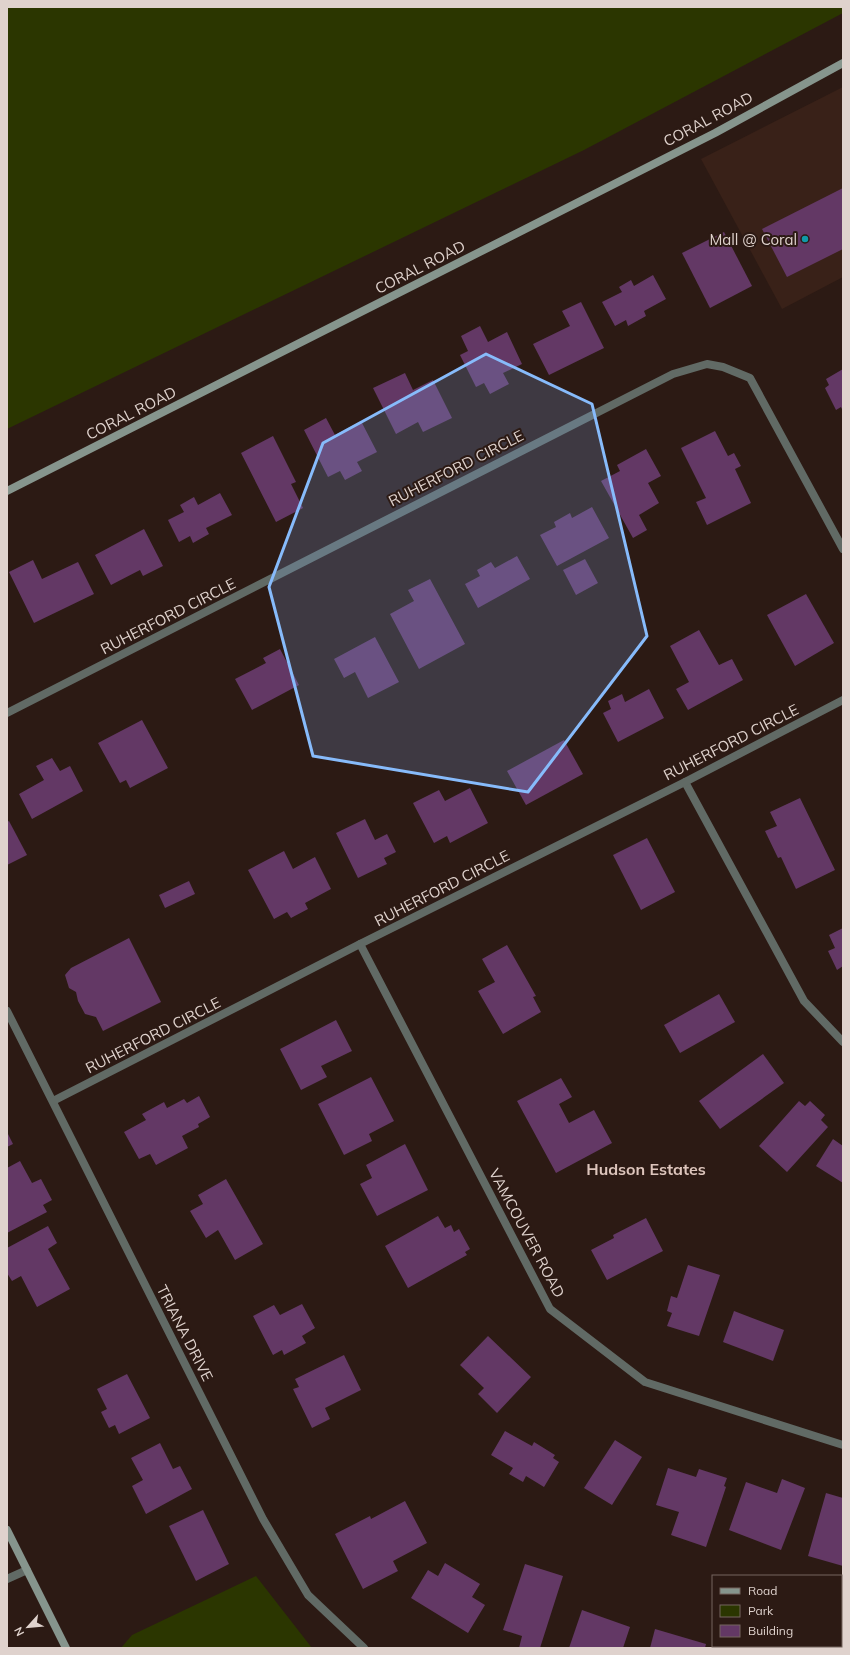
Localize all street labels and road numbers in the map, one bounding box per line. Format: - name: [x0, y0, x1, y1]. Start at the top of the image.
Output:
- street label: CORAL ROAD: [660, 87, 756, 151]
- street label: CORAL ROAD: [372, 236, 468, 298]
- street label: CORAL ROAD: [83, 382, 179, 444]
- street label: RUHERFORD CIRCLE: [385, 426, 527, 510]
- street label: RUHERFORD CIRCLE: [97, 574, 239, 658]
- street label: RUHERFORD CIRCLE: [660, 700, 802, 784]
- street label: RUHERFORD CIRCLE: [371, 846, 513, 930]
- street label: RUHERFORD CIRCLE: [82, 993, 224, 1077]
- street label: VAMCOUVER ROAD: [485, 1165, 569, 1301]
- street label: TRIANA DRIVE: [153, 1282, 217, 1384]

